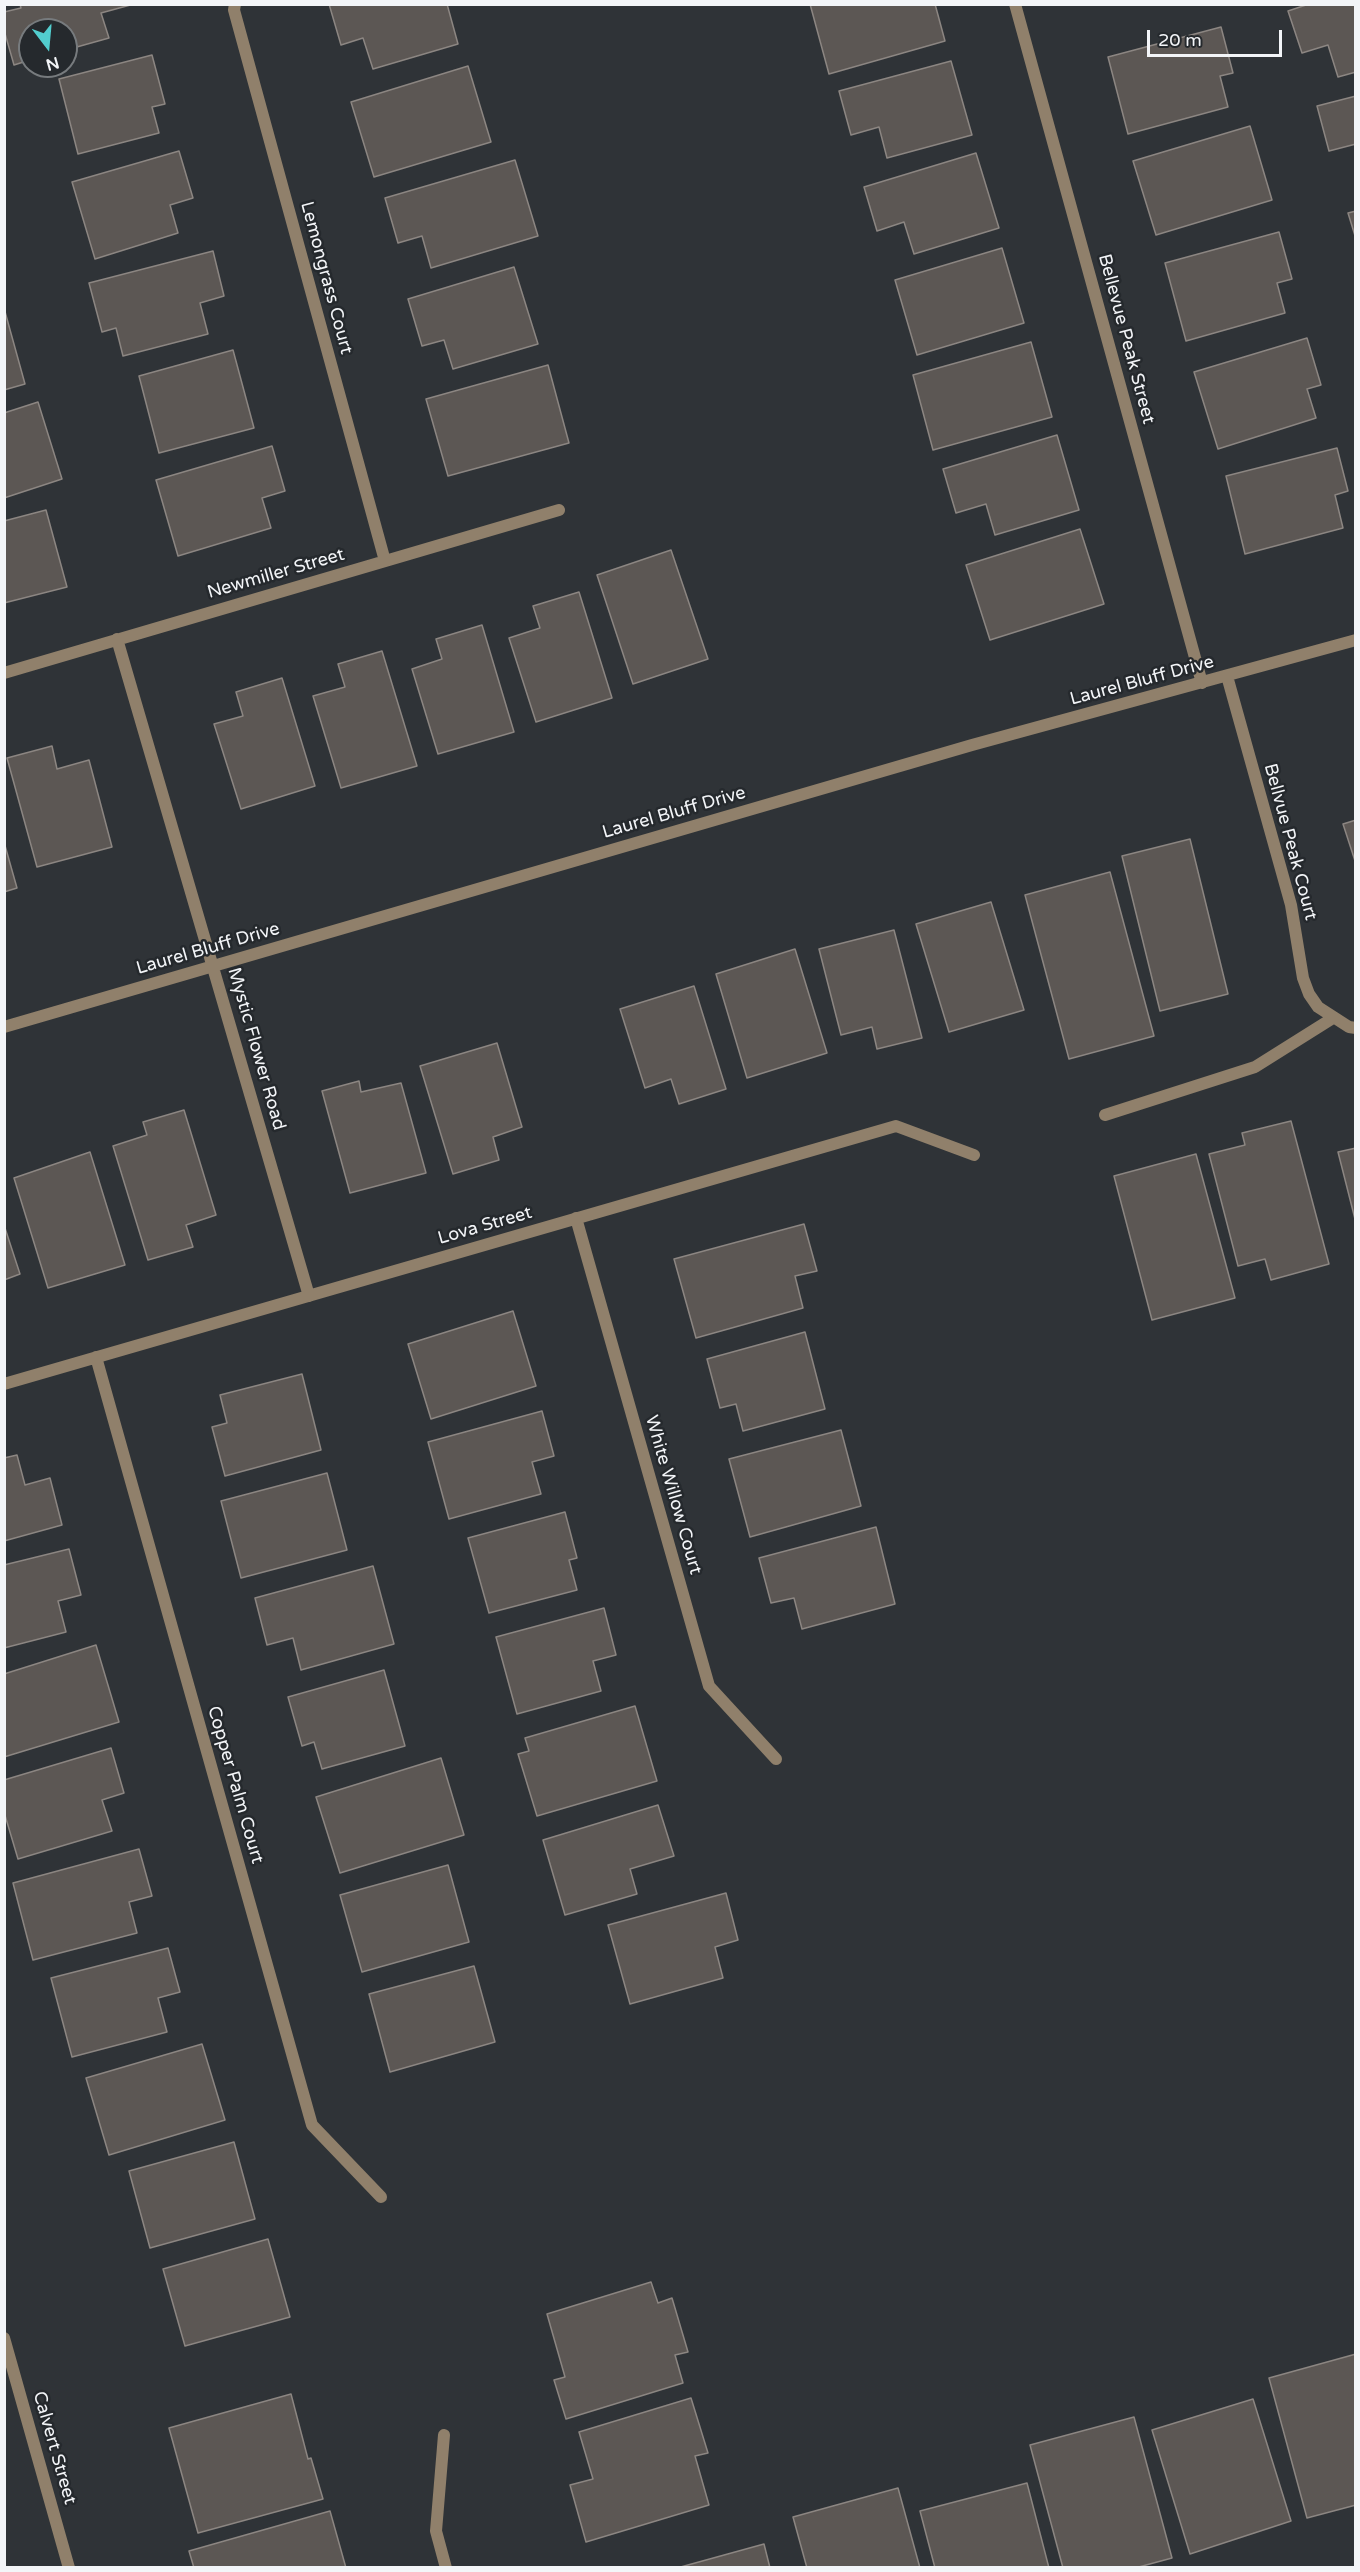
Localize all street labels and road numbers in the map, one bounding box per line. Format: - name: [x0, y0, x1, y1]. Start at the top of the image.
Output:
- street label: Lemongrass Court: [295, 199, 357, 357]
- street label: Bellevue Peak Street: [1093, 252, 1159, 426]
- street label: Newmiller Street: [205, 544, 347, 604]
- street label: Laurel Bluff Drive: [1068, 651, 1216, 711]
- street label: Bellvue Peak Court: [1259, 761, 1321, 923]
- street label: Laurel Bluff Drive: [600, 782, 748, 844]
- street label: Laurel Bluff Drive: [134, 918, 282, 980]
- street label: Mystic Flower Road: [222, 965, 290, 1133]
- street label: Lova Street: [435, 1202, 535, 1250]
- street label: White Willow Court: [640, 1413, 706, 1577]
- street label: Copper Palm Court: [202, 1704, 268, 1866]
- street label: Calvert Street: [28, 2389, 80, 2507]

